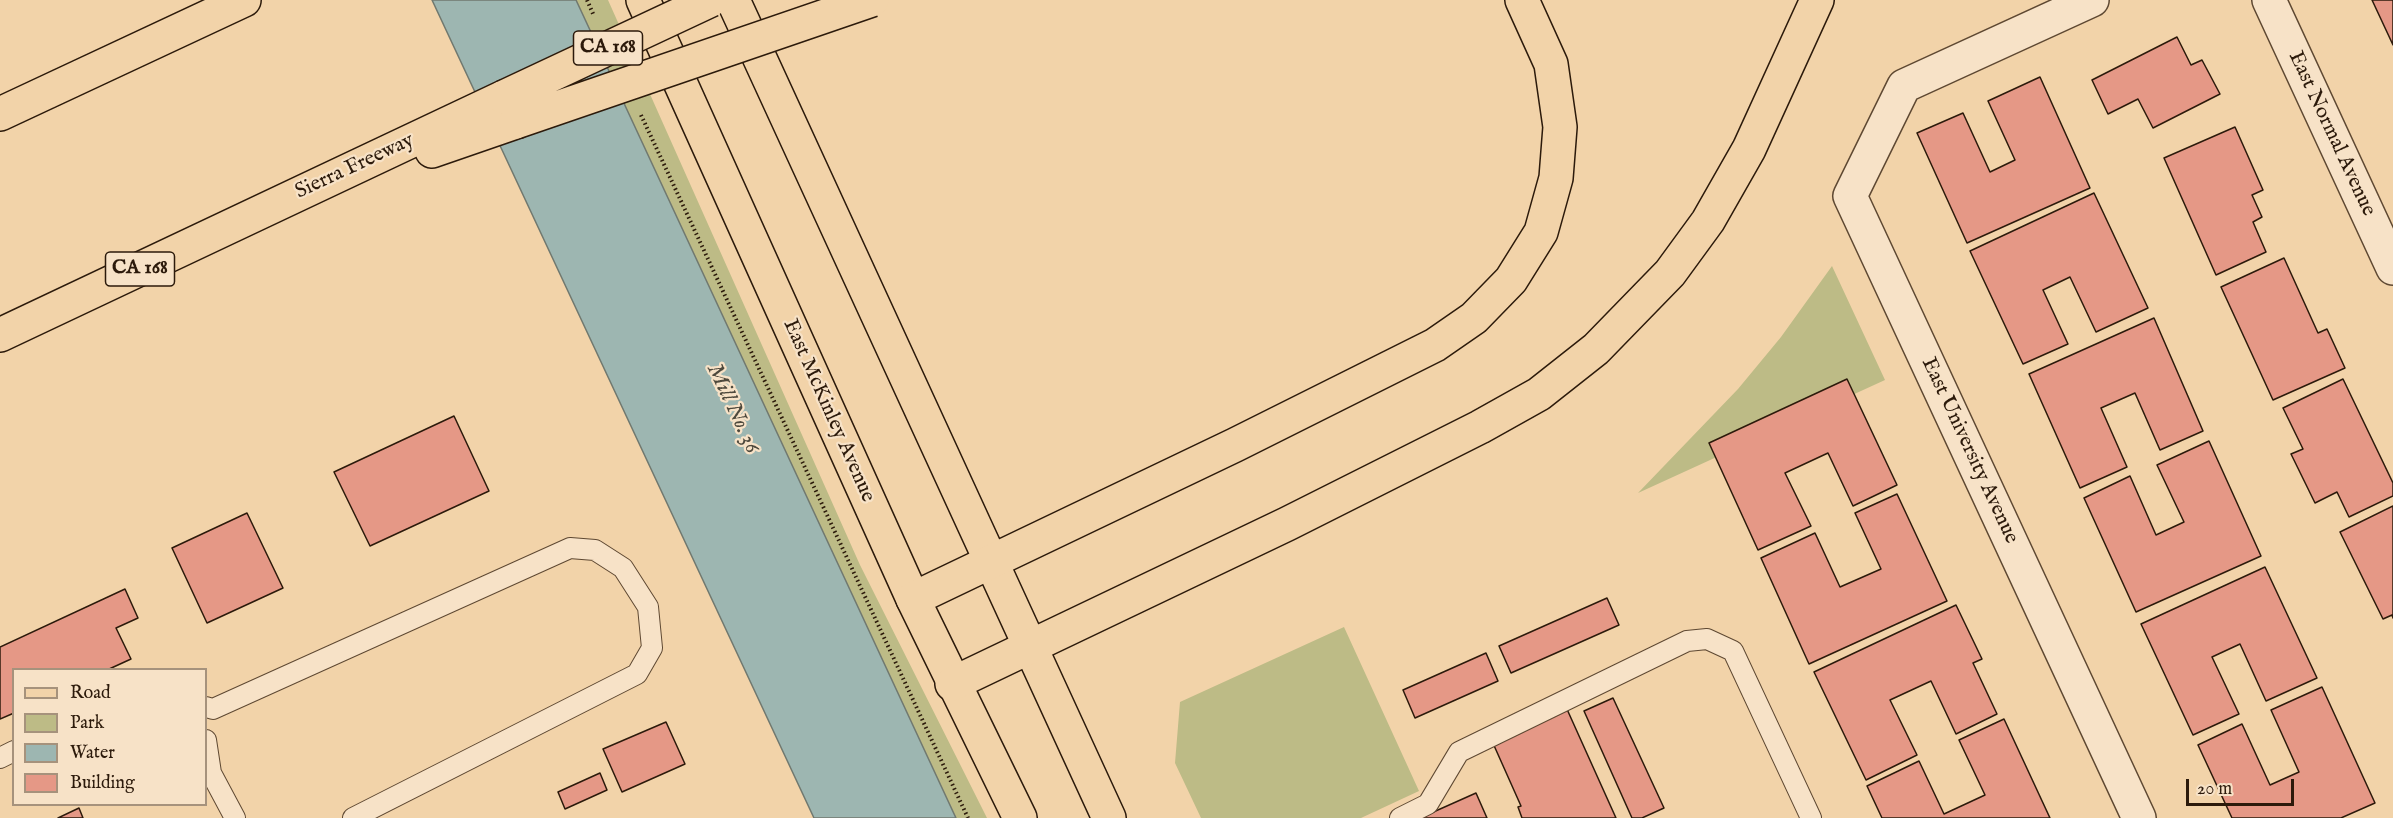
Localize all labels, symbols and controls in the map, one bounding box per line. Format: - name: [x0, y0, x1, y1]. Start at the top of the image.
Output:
- road number: CA 168: [574, 31, 642, 65]
- street label: East Normal Avenue: [2282, 47, 2380, 221]
- street label: Sierra Freeway: [292, 129, 418, 205]
- road number: CA 168: [106, 252, 174, 286]
- street label: East McKinley Avenue: [776, 316, 880, 506]
- street label: East University Avenue: [1915, 354, 2023, 548]
- water label: Mill No. 36: [700, 360, 764, 458]
- legend: [12, 668, 207, 806]
- text: Road: [70, 682, 111, 705]
- text: Park: [70, 712, 104, 735]
- text: Water: [70, 742, 115, 765]
- scale bar: [2189, 767, 2297, 805]
- text: Building: [70, 772, 135, 795]
- text: 20 m: [2197, 778, 2232, 801]

